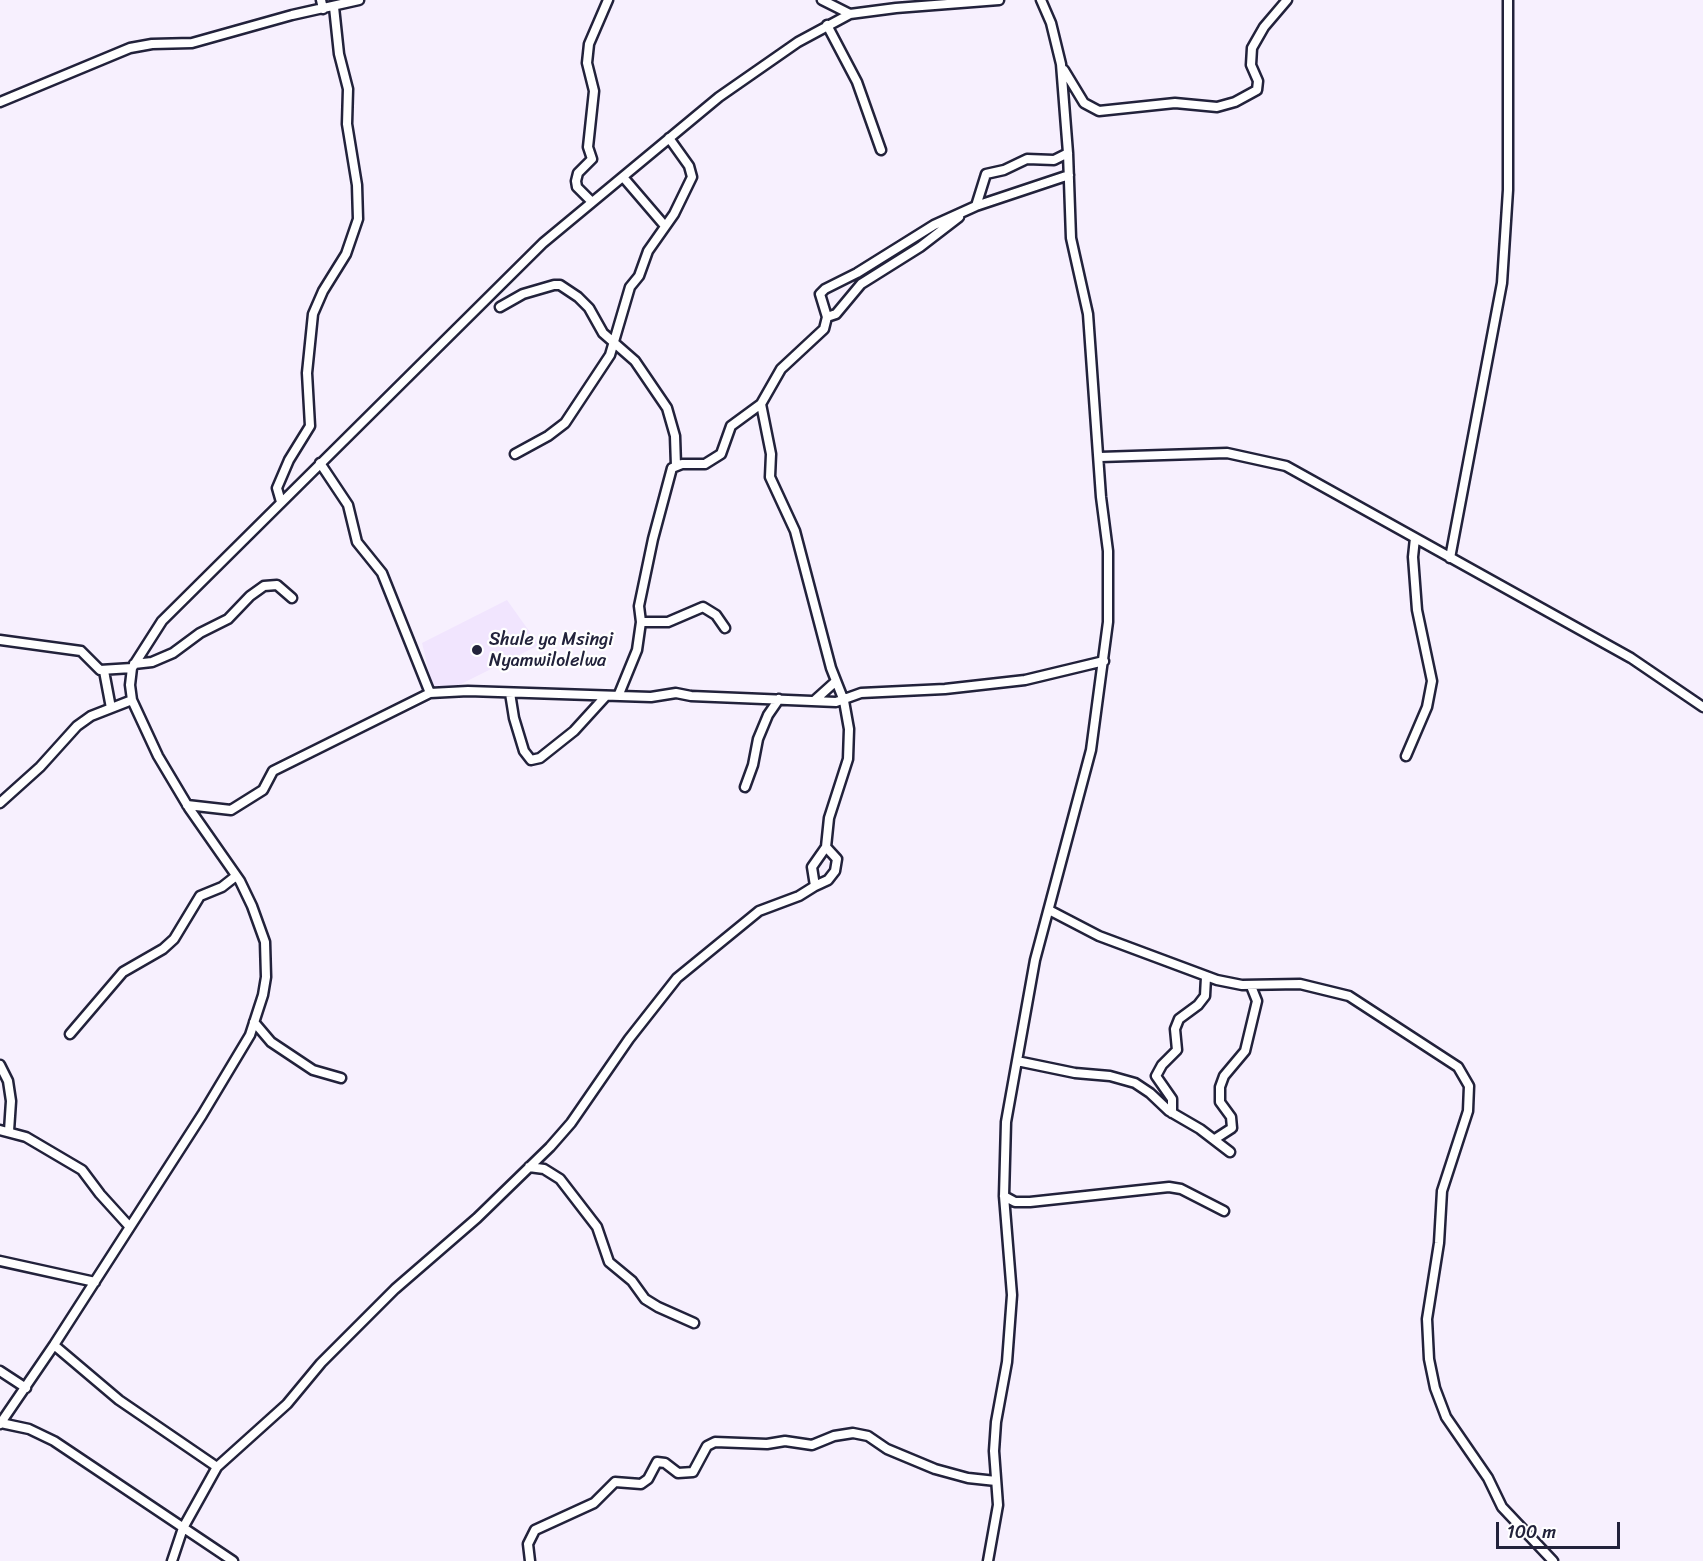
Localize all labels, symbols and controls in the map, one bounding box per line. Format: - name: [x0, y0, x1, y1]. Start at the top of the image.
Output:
- place label: Shule ya Msingi Nyamwilolelwa: [489, 629, 613, 672]
- marker: Shule ya Msingi Nyamwilolelwa: [470, 643, 484, 657]
- scale bar: [1499, 1510, 1624, 1548]
- text: 100 m: [1507, 1516, 1556, 1548]

